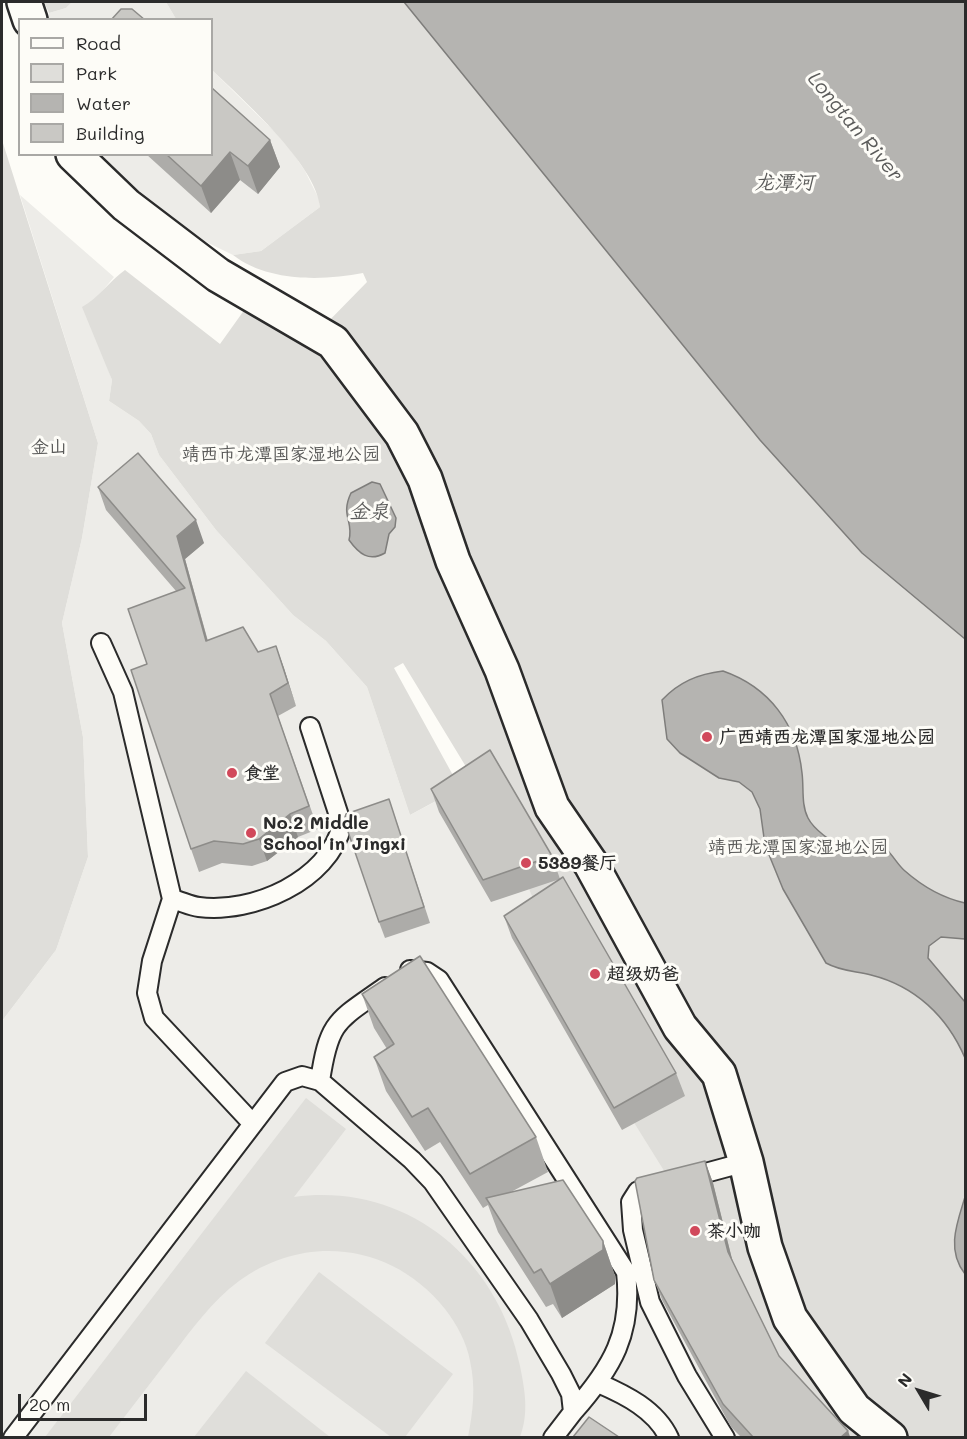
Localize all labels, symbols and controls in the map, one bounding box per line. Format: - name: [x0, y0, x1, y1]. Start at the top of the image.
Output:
- legend: [18, 18, 213, 156]
- text: Road: [76, 31, 121, 55]
- text: Park: [76, 61, 117, 85]
- water label: Longtan River: [802, 67, 908, 187]
- text: Water: [76, 91, 131, 115]
- text: Building: [76, 121, 144, 145]
- water label: 龙潭河: [754, 171, 814, 195]
- park label: 金山: [31, 436, 67, 458]
- park label: 靖西市龙潭国家湿地公园: [182, 443, 380, 465]
- water label: 金泉: [349, 500, 389, 524]
- place label: 广西靖西龙潭国家湿地公园: [719, 726, 935, 748]
- marker: 广西靖西龙潭国家湿地公园: [700, 730, 714, 744]
- place label: 食堂: [244, 762, 280, 784]
- marker: 食堂: [225, 766, 239, 780]
- place label: No.2 Middle School in Jingxi: [263, 812, 406, 854]
- marker: No.2 Middle School in Jingxi: [244, 826, 258, 840]
- park label: 靖西龙潭国家湿地公园: [708, 836, 888, 858]
- place label: 5389餐厅: [538, 852, 617, 874]
- marker: 5389餐厅: [519, 856, 533, 870]
- place label: 超级奶爸: [607, 963, 679, 985]
- marker: 超级奶爸: [588, 967, 602, 981]
- place label: 茶小咖: [707, 1220, 761, 1242]
- marker: 茶小咖: [688, 1224, 702, 1238]
- north arrow: [889, 1361, 949, 1421]
- text: N: [892, 1368, 916, 1391]
- scale bar: [21, 1382, 150, 1420]
- text: 20 m: [29, 1392, 70, 1416]

